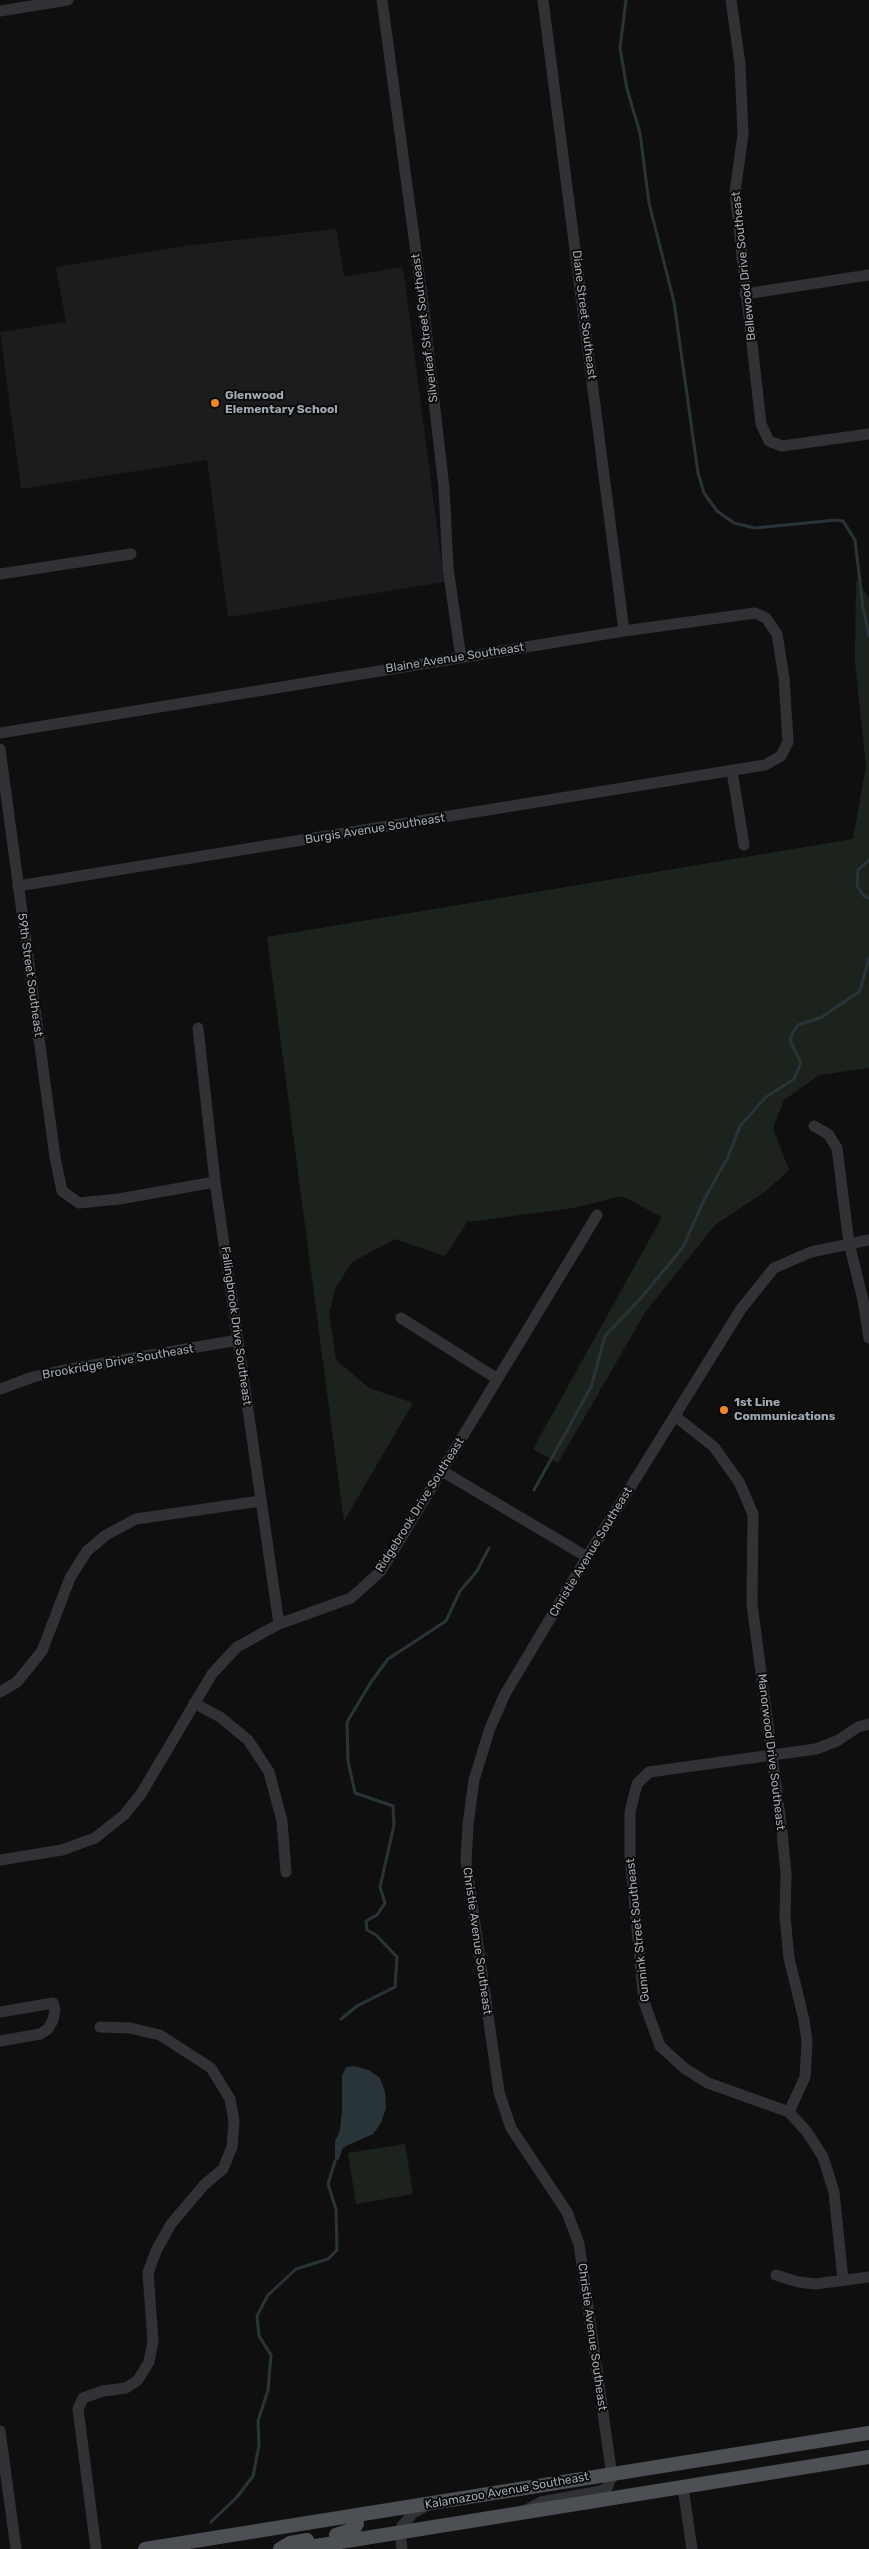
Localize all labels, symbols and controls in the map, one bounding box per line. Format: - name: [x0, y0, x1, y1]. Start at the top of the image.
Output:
- street label: Bellewood Drive Southeast: [729, 191, 759, 341]
- street label: Diane Street Southeast: [569, 250, 599, 380]
- street label: Silverleaf Street Southeast: [409, 253, 441, 403]
- place label: Glenwood Elementary School: [225, 389, 338, 417]
- marker: Glenwood Elementary School: [209, 397, 221, 409]
- street label: Blaine Avenue Southeast: [385, 640, 525, 676]
- street label: Burgis Avenue Southeast: [304, 811, 446, 847]
- street label: 59th Street Southeast: [14, 912, 46, 1038]
- street label: Fallingbrook Drive Southeast: [218, 1246, 254, 1406]
- street label: Brookridge Drive Southeast: [41, 1342, 195, 1382]
- place label: 1st Line Communications: [734, 1396, 835, 1424]
- marker: 1st Line Communications: [718, 1404, 730, 1416]
- street label: Ridgebrook Drive Southeast: [373, 1435, 467, 1575]
- street label: Christie Avenue Southeast: [547, 1485, 635, 1619]
- street label: Manorwood Drive Southeast: [754, 1673, 788, 1831]
- street label: Gunnink Street Southeast: [623, 1857, 653, 2003]
- street label: Christie Avenue Southeast: [460, 1866, 494, 2016]
- street label: Christie Avenue Southeast: [575, 2262, 609, 2412]
- street label: Kalamazoo Avenue Southeast: [424, 2469, 590, 2513]

